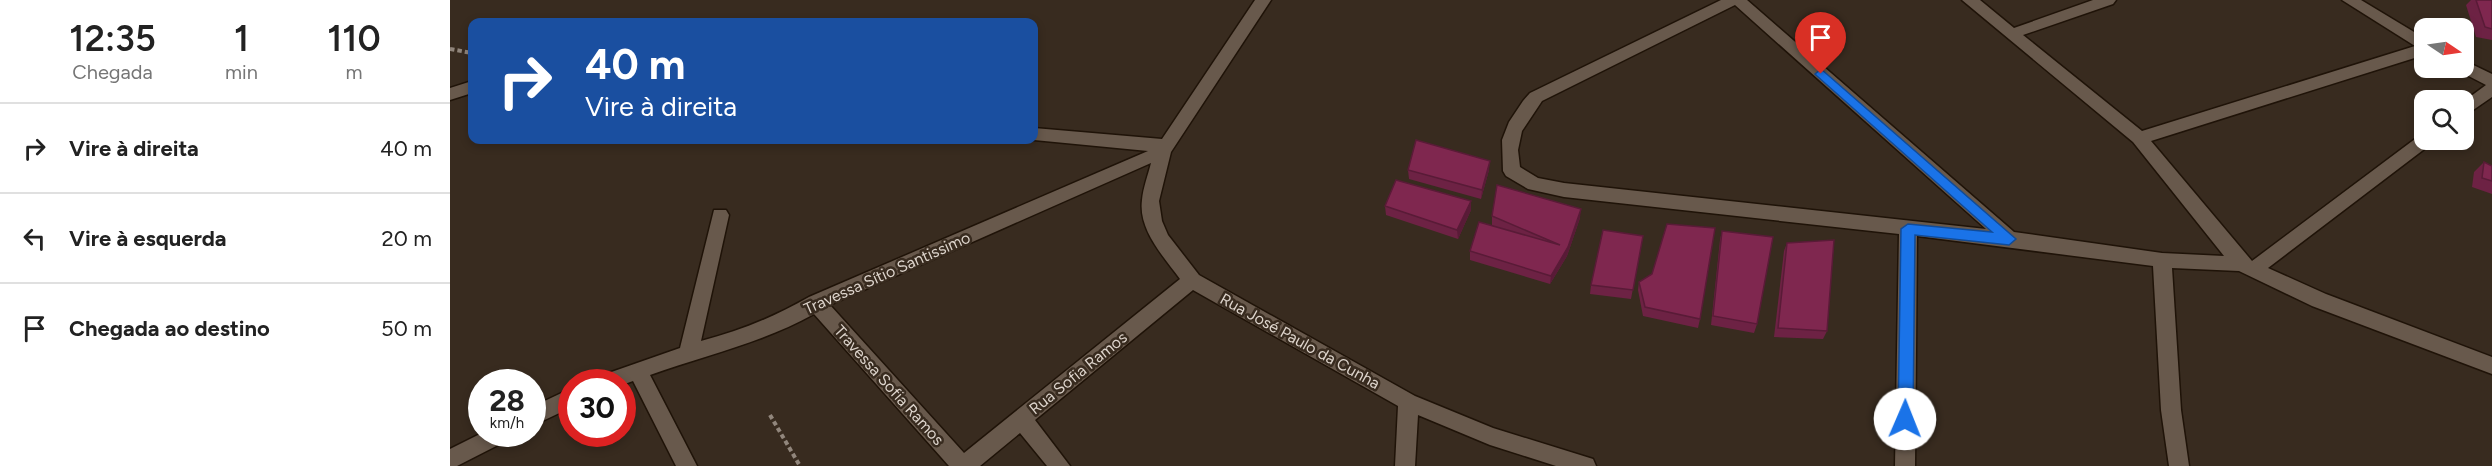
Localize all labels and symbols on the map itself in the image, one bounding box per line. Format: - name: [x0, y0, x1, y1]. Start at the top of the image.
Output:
- pin: [1795, 12, 1846, 74]
- north arrow: [2414, 18, 2474, 78]
- street label: Travessa Sítio Santissimo: [801, 228, 973, 318]
- street label: Rua José Paulo da Cunha: [1217, 289, 1383, 393]
- street label: Travessa Sofia Ramos: [830, 321, 948, 449]
- street label: Rua Sofia Ramos: [1025, 328, 1131, 418]
- speed limit sign: 30: [558, 369, 636, 447]
- position arrow: [1873, 387, 1937, 451]

